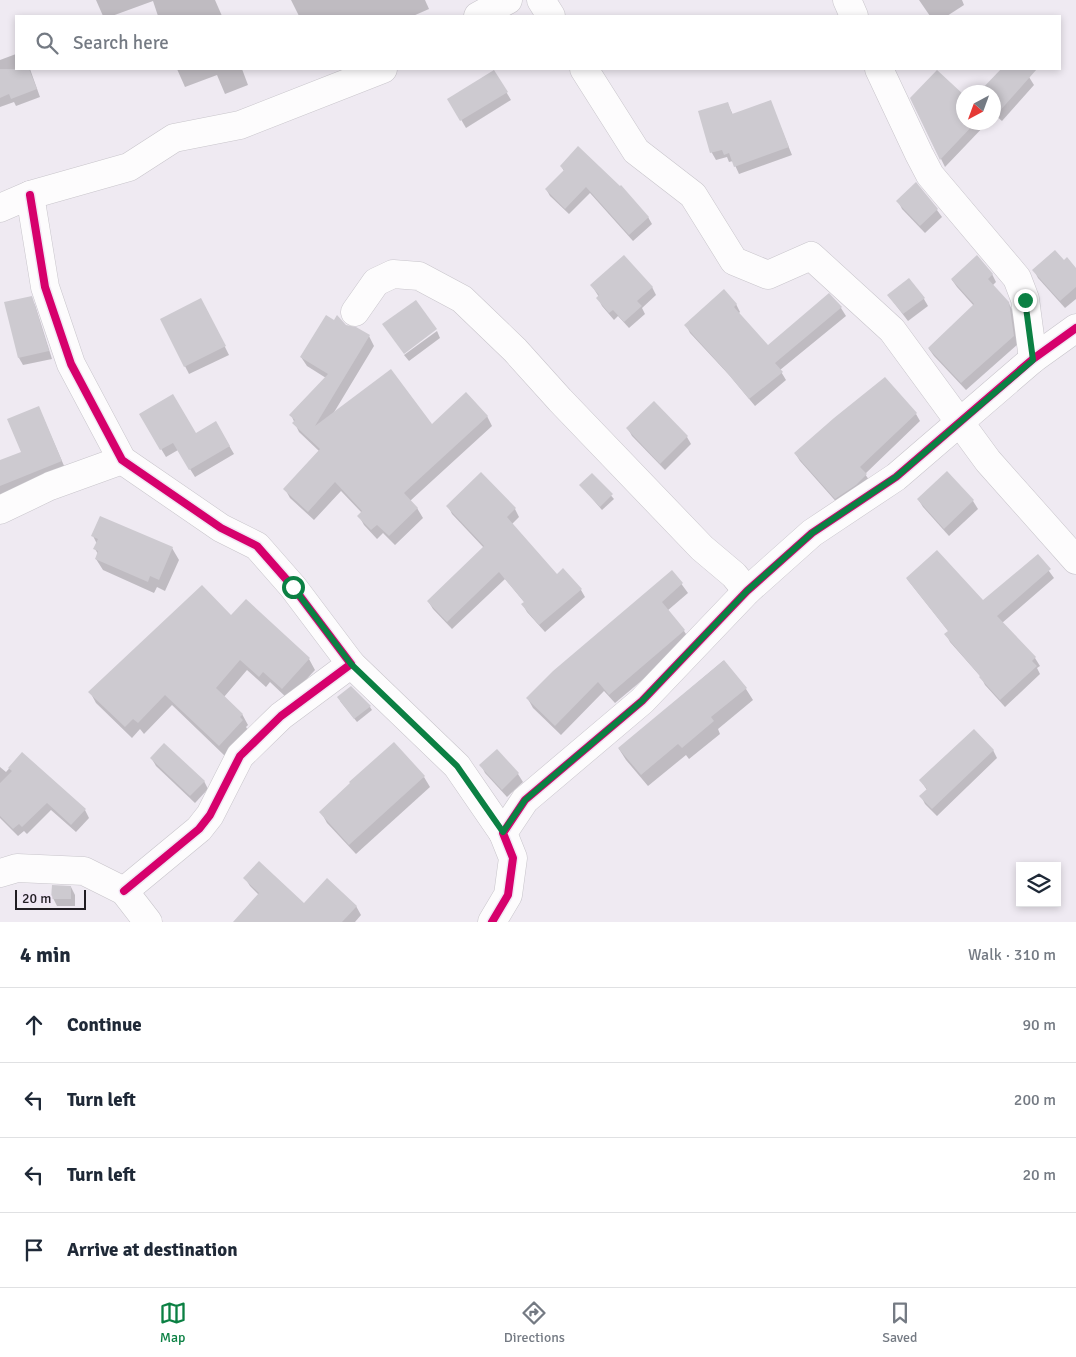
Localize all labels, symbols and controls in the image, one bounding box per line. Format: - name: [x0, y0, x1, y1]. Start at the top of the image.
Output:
- search box: [15, 15, 1061, 70]
- icon: search: [33, 29, 61, 57]
- text: Search here: [73, 31, 169, 55]
- north arrow: [956, 85, 1001, 130]
- route end: [1014, 289, 1037, 312]
- route start: [282, 576, 305, 599]
- map controls: [1016, 862, 1061, 907]
- button: layers: [1016, 862, 1061, 907]
- scale bar: [15, 887, 86, 910]
- text: 20 m: [22, 890, 51, 907]
- text: 4 min: [20, 942, 71, 968]
- text: Walk · 310 m: [968, 945, 1056, 965]
- icon: ahead: [20, 1011, 48, 1039]
- text: Continue: [67, 1013, 142, 1037]
- text: 90 m: [1022, 1015, 1056, 1035]
- icon: left: [20, 1086, 48, 1114]
- text: Turn left: [67, 1088, 136, 1112]
- text: 200 m: [1014, 1090, 1056, 1110]
- icon: left: [20, 1161, 48, 1189]
- text: Turn left: [67, 1163, 136, 1187]
- text: 20 m: [1022, 1165, 1056, 1185]
- icon: arrive: [20, 1236, 48, 1264]
- text: Arrive at destination: [67, 1238, 238, 1262]
- tab: Map: [159, 1299, 187, 1346]
- tab: Directions: [504, 1299, 565, 1346]
- tab: Saved: [882, 1299, 917, 1346]

